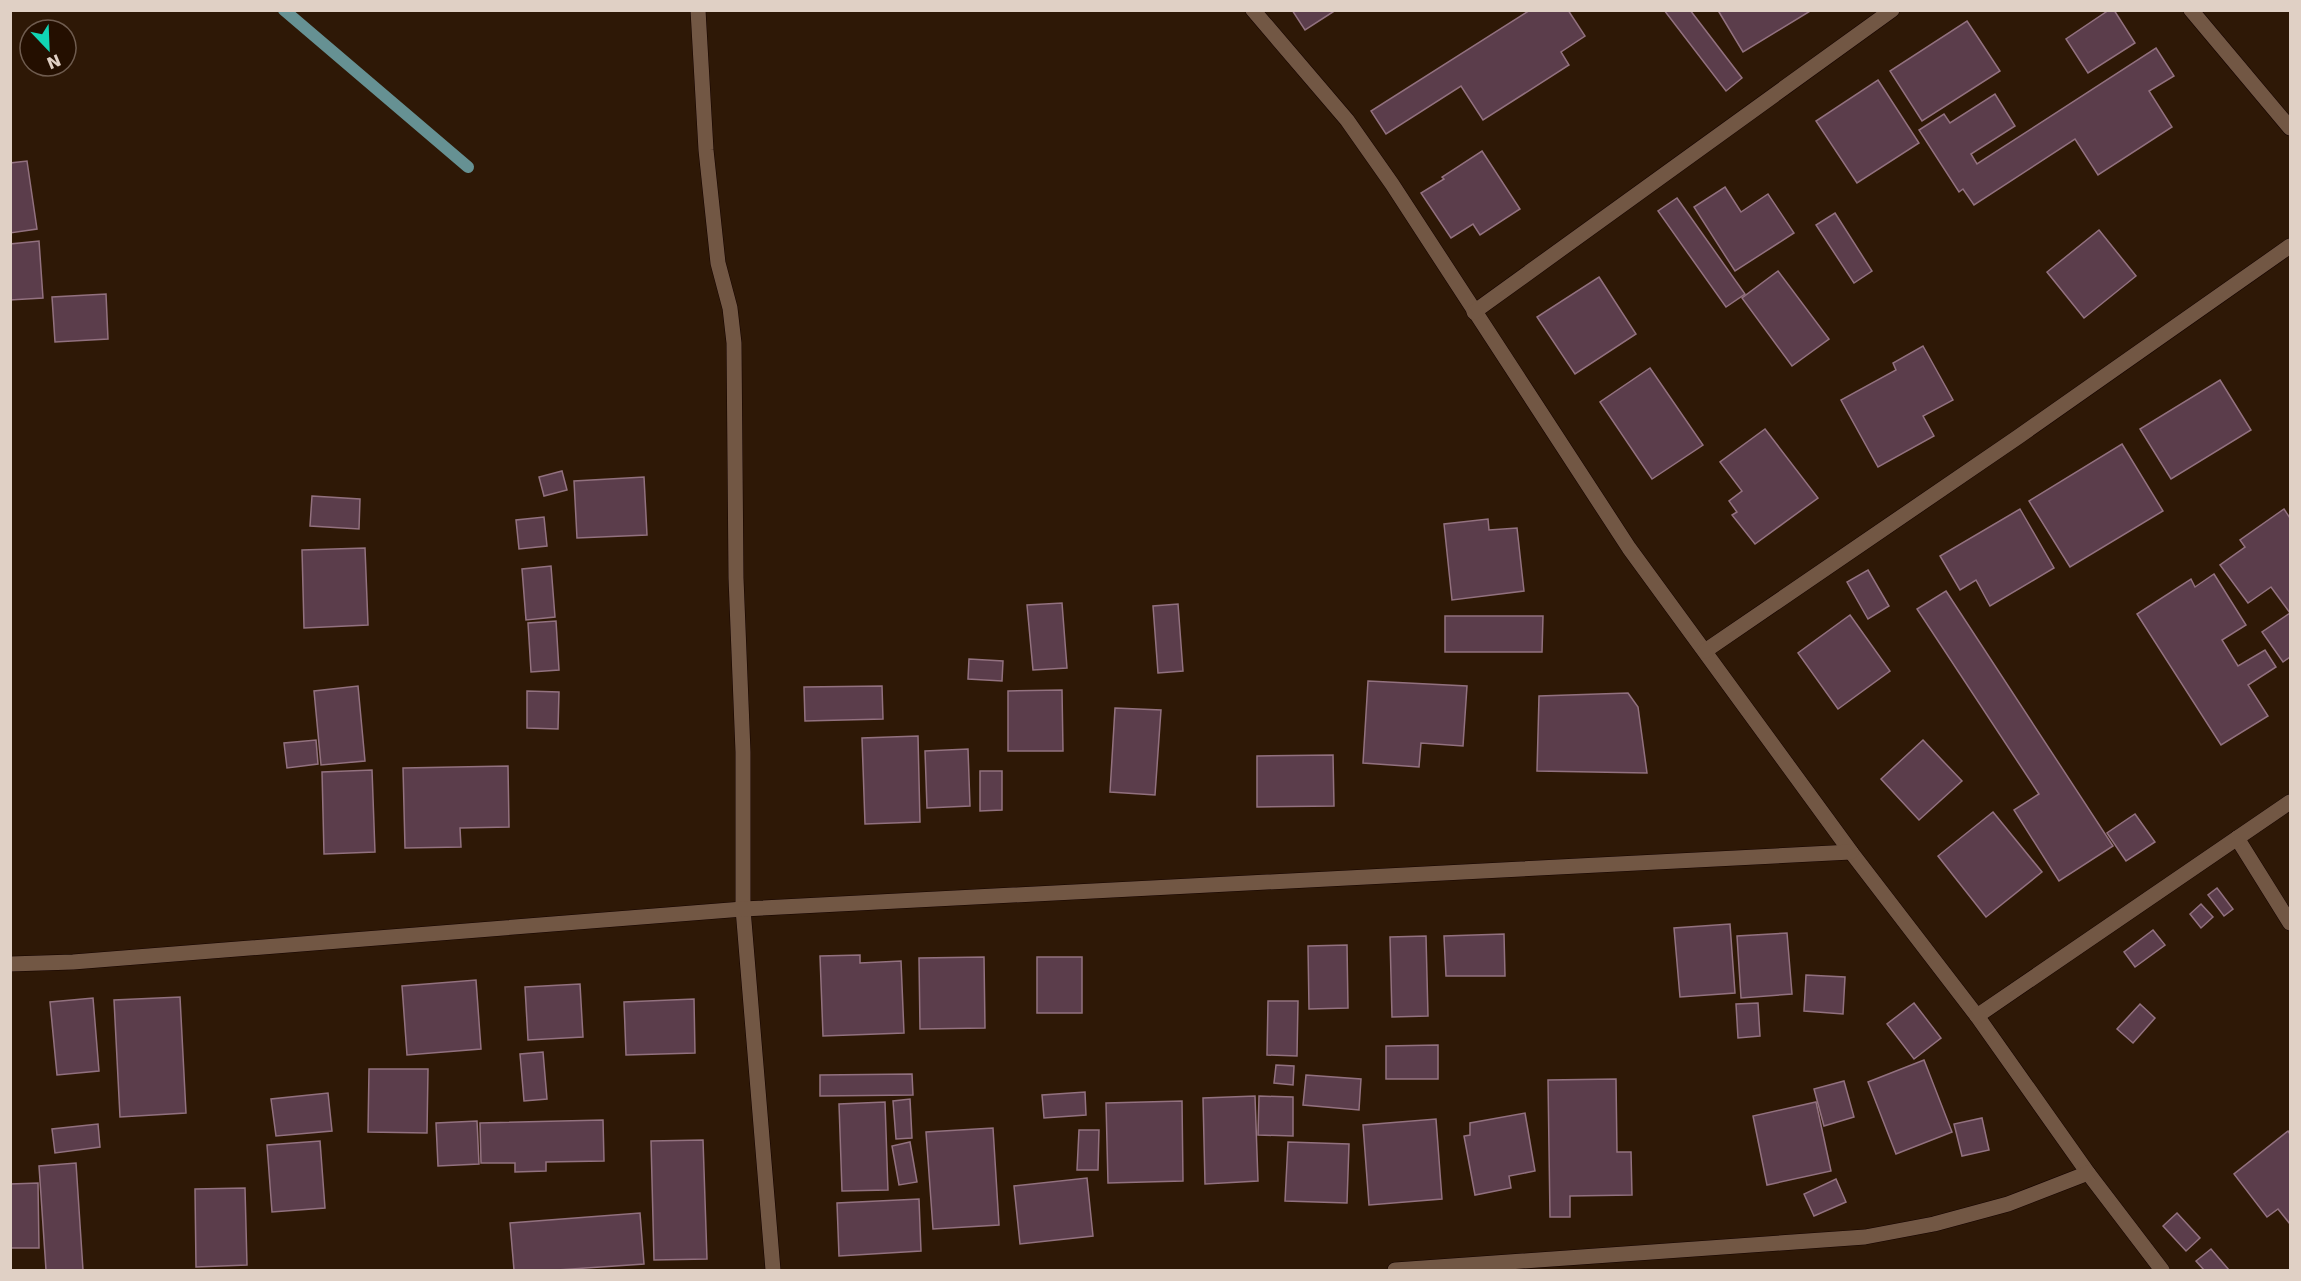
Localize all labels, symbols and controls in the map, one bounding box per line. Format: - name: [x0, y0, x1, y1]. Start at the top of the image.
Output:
- north arrow: [18, 18, 78, 78]
- text: N: [44, 50, 64, 73]

